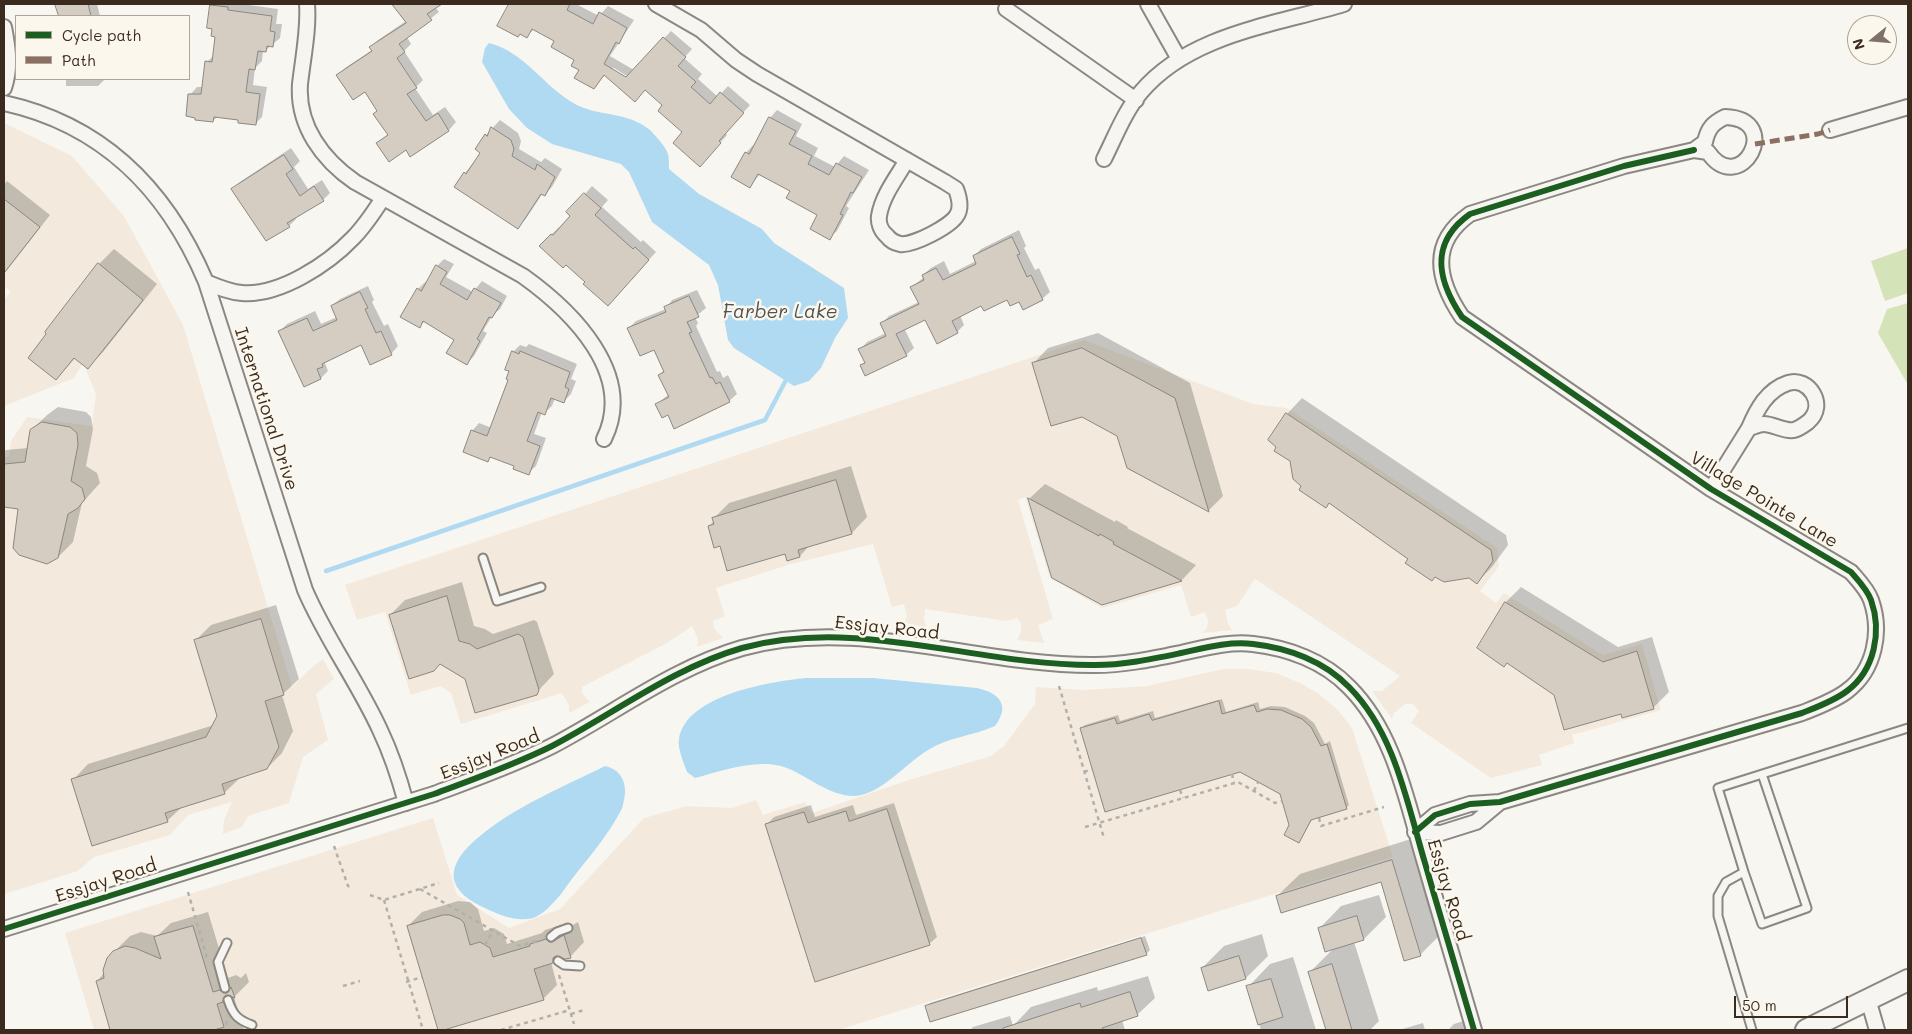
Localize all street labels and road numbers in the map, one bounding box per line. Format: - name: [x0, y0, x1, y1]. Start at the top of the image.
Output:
- street label: International Drive: [229, 325, 303, 493]
- street label: Village Pointe Lane: [1686, 447, 1842, 553]
- street label: Essjay Road: [834, 612, 940, 644]
- street label: Essjay Road: [437, 725, 543, 785]
- street label: Essjay Road: [1422, 837, 1474, 943]
- street label: Essjay Road: [53, 854, 159, 908]

